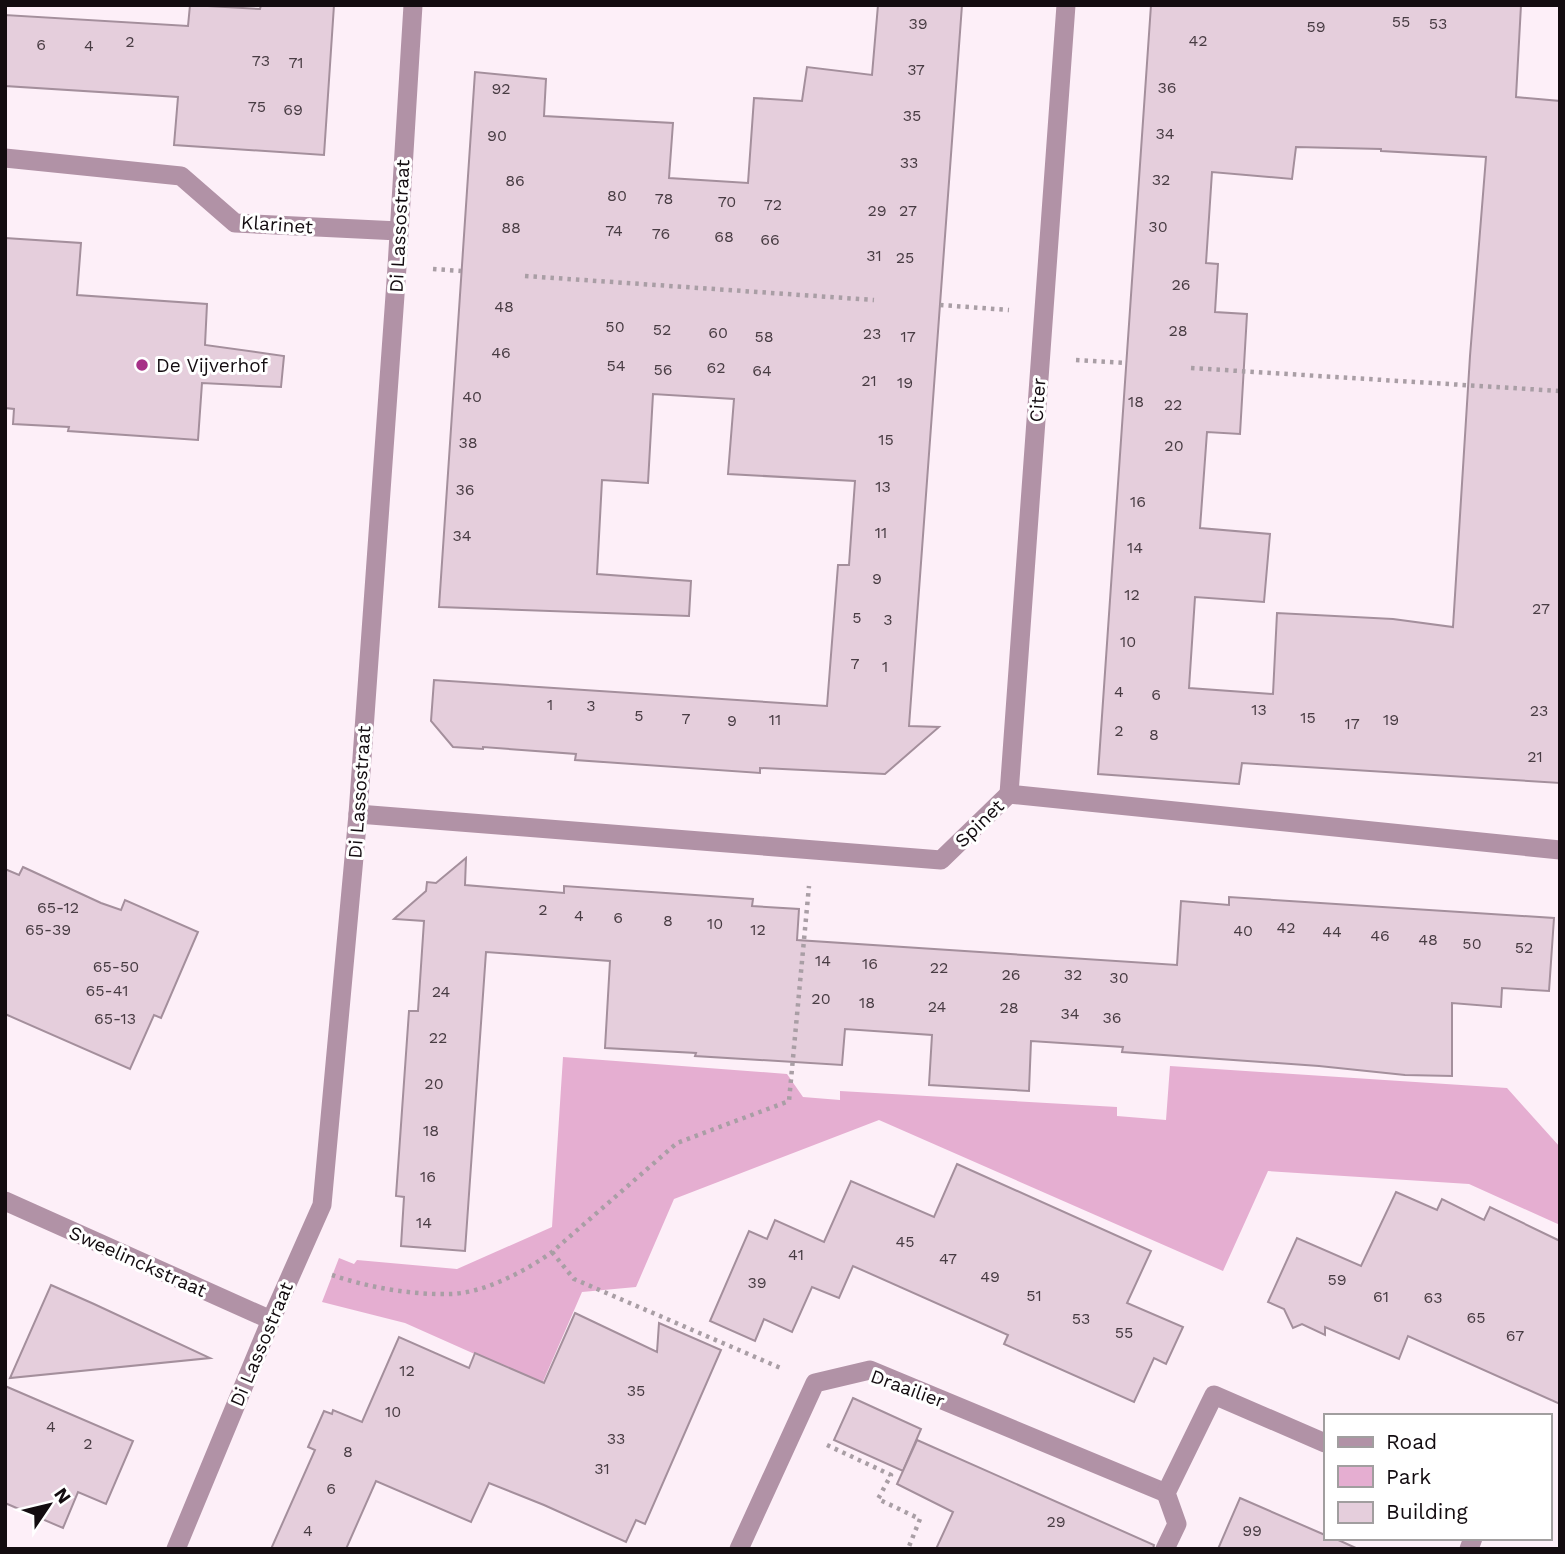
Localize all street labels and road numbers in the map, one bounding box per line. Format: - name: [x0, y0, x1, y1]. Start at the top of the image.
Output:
- street label: Di Lassostraat: [385, 159, 414, 293]
- street label: Klarinet: [240, 211, 314, 238]
- street label: Citer: [1024, 377, 1051, 423]
- street label: Di Lassostraat: [343, 725, 376, 859]
- street label: Spinet: [950, 794, 1009, 852]
- street label: Sweelinckstraat: [65, 1221, 210, 1302]
- street label: Di Lassostraat: [225, 1278, 298, 1410]
- street label: Draailier: [868, 1364, 948, 1413]

